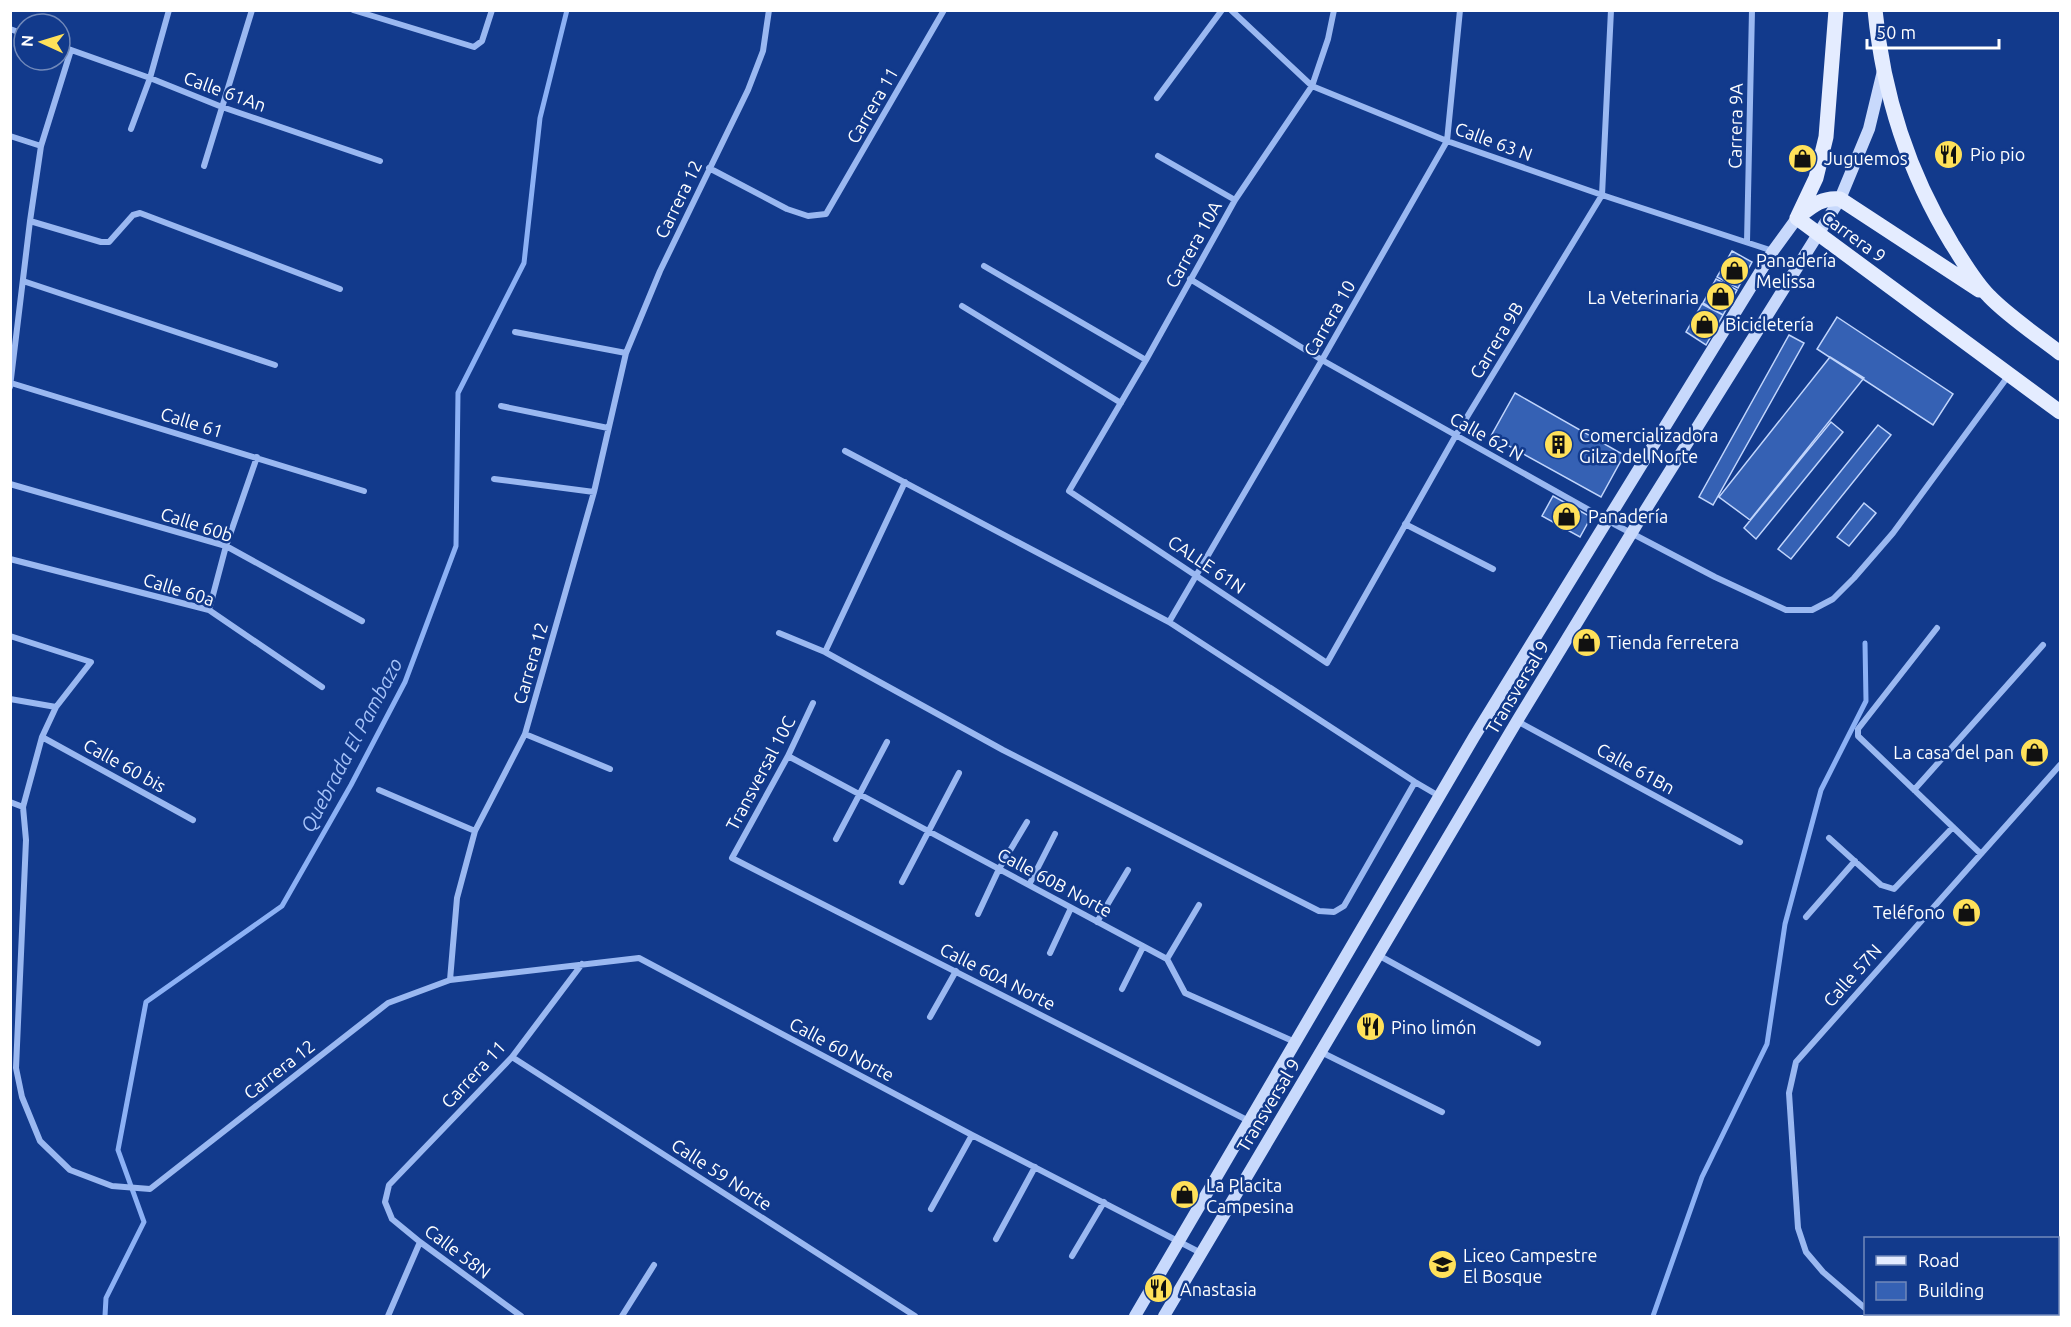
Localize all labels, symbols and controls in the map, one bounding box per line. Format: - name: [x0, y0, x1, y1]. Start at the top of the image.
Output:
- north arrow: [12, 12, 72, 72]
- scale bar: [1867, 12, 1999, 50]
- text: 50 m: [1876, 22, 1916, 42]
- text: N: [18, 34, 36, 48]
- street label: Carrera 11: [842, 63, 902, 147]
- street label: Calle 61An: [181, 67, 269, 115]
- street label: Carrera 9A: [1724, 83, 1746, 169]
- street label: Calle 63 N: [1452, 118, 1536, 164]
- restaurant icon: Pio pio: [1933, 138, 1965, 170]
- shop icon: Juguemos: [1787, 142, 1819, 174]
- place label: Pio pio: [1970, 144, 2025, 164]
- place label: Juguemos: [1824, 148, 1908, 168]
- street label: Carrera 12: [651, 157, 705, 241]
- street label: Carrera 10A: [1161, 197, 1225, 291]
- street label: Carrera 9: [1818, 206, 1890, 266]
- place label: Panadería Melissa: [1756, 250, 1836, 291]
- shop icon: Panadería Melissa: [1719, 254, 1751, 286]
- street label: Carrera 10: [1299, 276, 1359, 360]
- shop icon: La Veterinaria: [1704, 281, 1736, 313]
- place label: La Veterinaria: [1588, 287, 1699, 307]
- street label: Carrera 9B: [1465, 298, 1527, 382]
- shop icon: Bicicletería: [1688, 308, 1720, 340]
- place label: Bicicletería: [1725, 314, 1814, 334]
- street label: Calle 61: [158, 403, 226, 441]
- street label: Calle 62 N: [1447, 408, 1527, 464]
- place label: Comercializadora Gilza del Norte: [1579, 425, 1719, 466]
- building icon: Comercializadora Gilza del Norte: [1542, 429, 1574, 461]
- shop icon: Panadería: [1551, 500, 1583, 532]
- street label: Calle 60b: [158, 503, 236, 545]
- place label: Panadería: [1588, 506, 1668, 526]
- street label: CALLE 61N: [1165, 531, 1249, 597]
- street label: Calle 60a: [141, 569, 217, 609]
- street label: Carrera 12: [509, 620, 551, 706]
- shop icon: Tienda ferretera: [1570, 626, 1602, 658]
- place label: Tienda ferretera: [1607, 632, 1739, 652]
- street label: Transversal 9: [1481, 637, 1553, 737]
- water label: Quebrada El Pambazo: [295, 654, 408, 836]
- street label: Transversal 10C: [722, 713, 798, 833]
- street label: Calle 60 bis: [80, 734, 170, 796]
- shop icon: La casa del pan: [2019, 736, 2051, 768]
- street label: Calle 61Bn: [1594, 738, 1678, 798]
- place label: La casa del pan: [1893, 742, 2014, 762]
- street label: Calle 60B Norte: [994, 843, 1116, 921]
- shop icon: Teléfono: [1950, 896, 1982, 928]
- place label: Teléfono: [1873, 902, 1945, 922]
- street label: Calle 60A Norte: [937, 938, 1059, 1014]
- street label: Calle 57N: [1819, 940, 1885, 1010]
- restaurant icon: Pino limón: [1354, 1011, 1386, 1043]
- street label: Calle 60 Norte: [786, 1013, 898, 1085]
- place label: Pino limón: [1391, 1017, 1477, 1037]
- street label: Carrera 12: [240, 1035, 318, 1103]
- street label: Carrera 11: [437, 1036, 509, 1112]
- street label: Transversal 9: [1232, 1055, 1304, 1155]
- street label: Calle 59 Norte: [668, 1134, 776, 1214]
- place label: La Placita Campesina: [1206, 1175, 1294, 1216]
- shop icon: La Placita Campesina: [1169, 1179, 1201, 1211]
- street label: Calle 58N: [421, 1220, 495, 1282]
- legend: [1864, 1237, 2059, 1315]
- place label: Liceo Campestre El Bosque: [1463, 1245, 1597, 1286]
- school or university icon: Liceo Campestre El Bosque: [1426, 1249, 1458, 1281]
- text: Road: [1918, 1250, 1960, 1270]
- restaurant icon: Anastasia: [1143, 1273, 1175, 1305]
- place label: Anastasia: [1180, 1279, 1257, 1299]
- text: Building: [1918, 1280, 1984, 1300]

